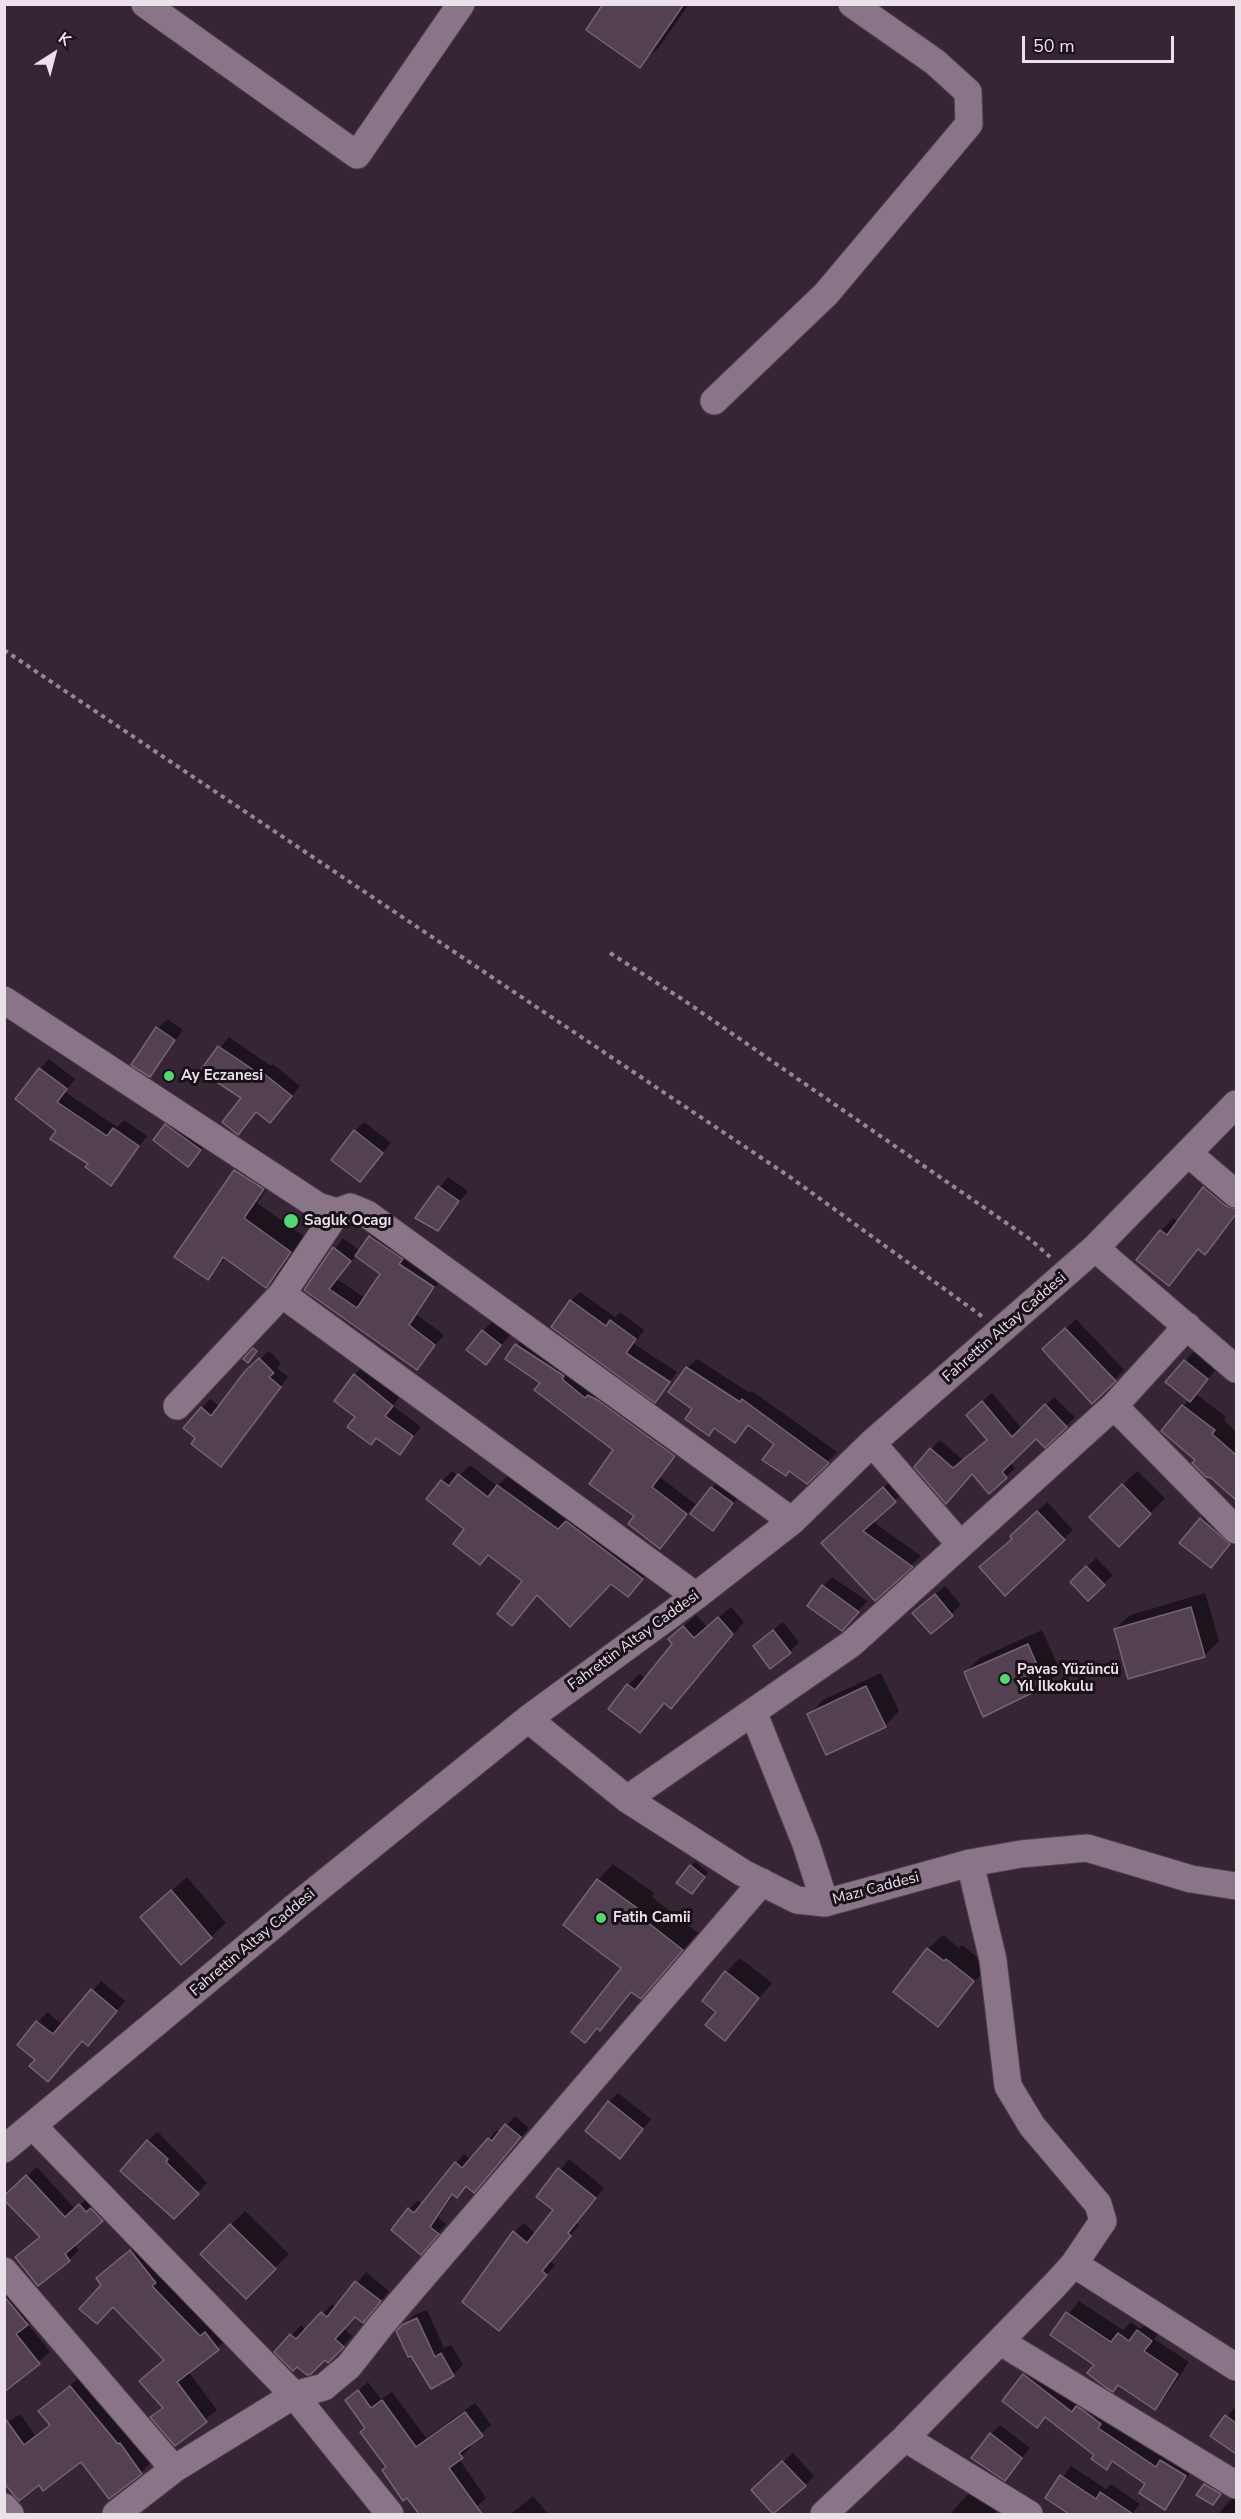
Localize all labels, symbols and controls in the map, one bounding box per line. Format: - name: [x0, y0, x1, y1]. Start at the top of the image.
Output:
- north arrow: [24, 24, 84, 84]
- scale bar: [1025, 24, 1176, 62]
- text: K: [54, 27, 75, 51]
- text: 50 m: [1033, 34, 1075, 58]
- place label: Ay Eczanesi: [181, 1067, 263, 1085]
- marker: Ay Eczanesi: [162, 1069, 176, 1083]
- marker: Saglık Ocagı: [282, 1212, 300, 1230]
- place label: Saglık Ocagı: [304, 1212, 391, 1230]
- street label: Fahrettin Altay Caddesi: [940, 1269, 1070, 1387]
- street label: Fahrettin Altay Caddesi: [565, 1587, 703, 1695]
- place label: Payas Yüzüncü Yıl İlkokulu: [1017, 1661, 1119, 1696]
- marker: Payas Yüzüncü Yıl İlkokulu: [998, 1672, 1012, 1686]
- street label: Mazı Caddesi: [831, 1869, 921, 1909]
- street label: Fahrettin Altay Caddesi: [187, 1885, 319, 2001]
- place label: Fatih Camii: [613, 1909, 691, 1927]
- marker: Fatih Camii: [594, 1911, 608, 1925]

